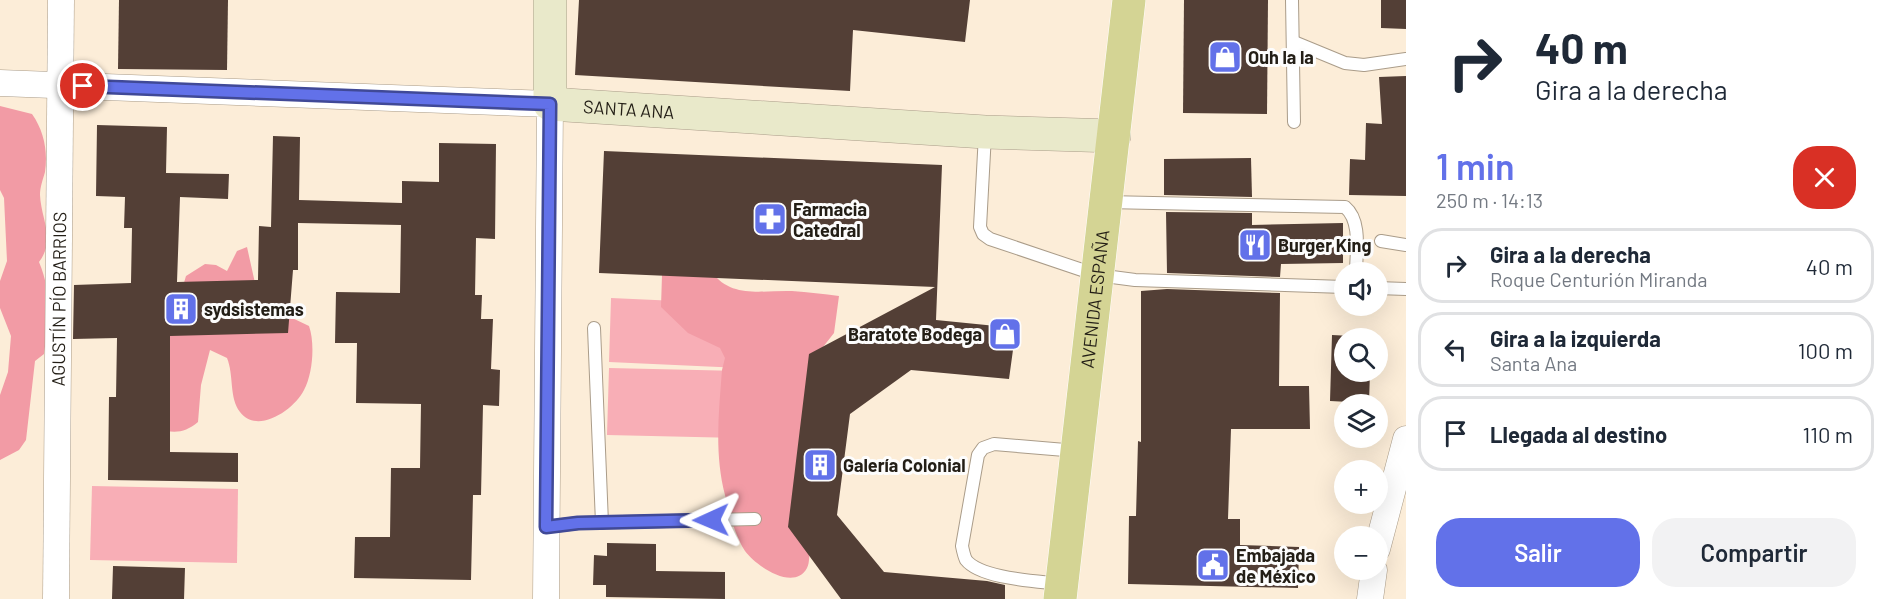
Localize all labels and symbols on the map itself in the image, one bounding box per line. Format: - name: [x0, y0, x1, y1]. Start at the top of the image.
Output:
- shop icon: Ouh la la: [1207, 39, 1243, 75]
- place label: Ouh la la: [1248, 46, 1314, 68]
- pin: [57, 60, 108, 111]
- street label: SANTA ANA: [582, 95, 675, 123]
- place label: Farmacia Catedral: [793, 198, 867, 241]
- pharmacy icon: Farmacia Catedral: [752, 201, 788, 237]
- street label: AGUSTÍN PÍO BARRIOS: [47, 212, 70, 386]
- restaurant icon: Burger King: [1237, 227, 1273, 263]
- street label: AVENIDA ESPAÑA: [1076, 229, 1113, 369]
- place label: Burger King: [1278, 234, 1371, 256]
- building icon: sydsistemas: [163, 291, 199, 327]
- place label: sydsistemas: [204, 298, 304, 320]
- shop icon: Baratote Bodega: [987, 316, 1023, 352]
- place label: Baratote Bodega: [848, 323, 982, 345]
- building icon: Galería Colonial: [802, 447, 838, 483]
- place label: Galería Colonial: [843, 454, 966, 476]
- position arrow: [679, 488, 743, 552]
- place label: Embajada de México: [1236, 544, 1316, 587]
- public building icon: Embajada de México: [1195, 547, 1231, 583]

